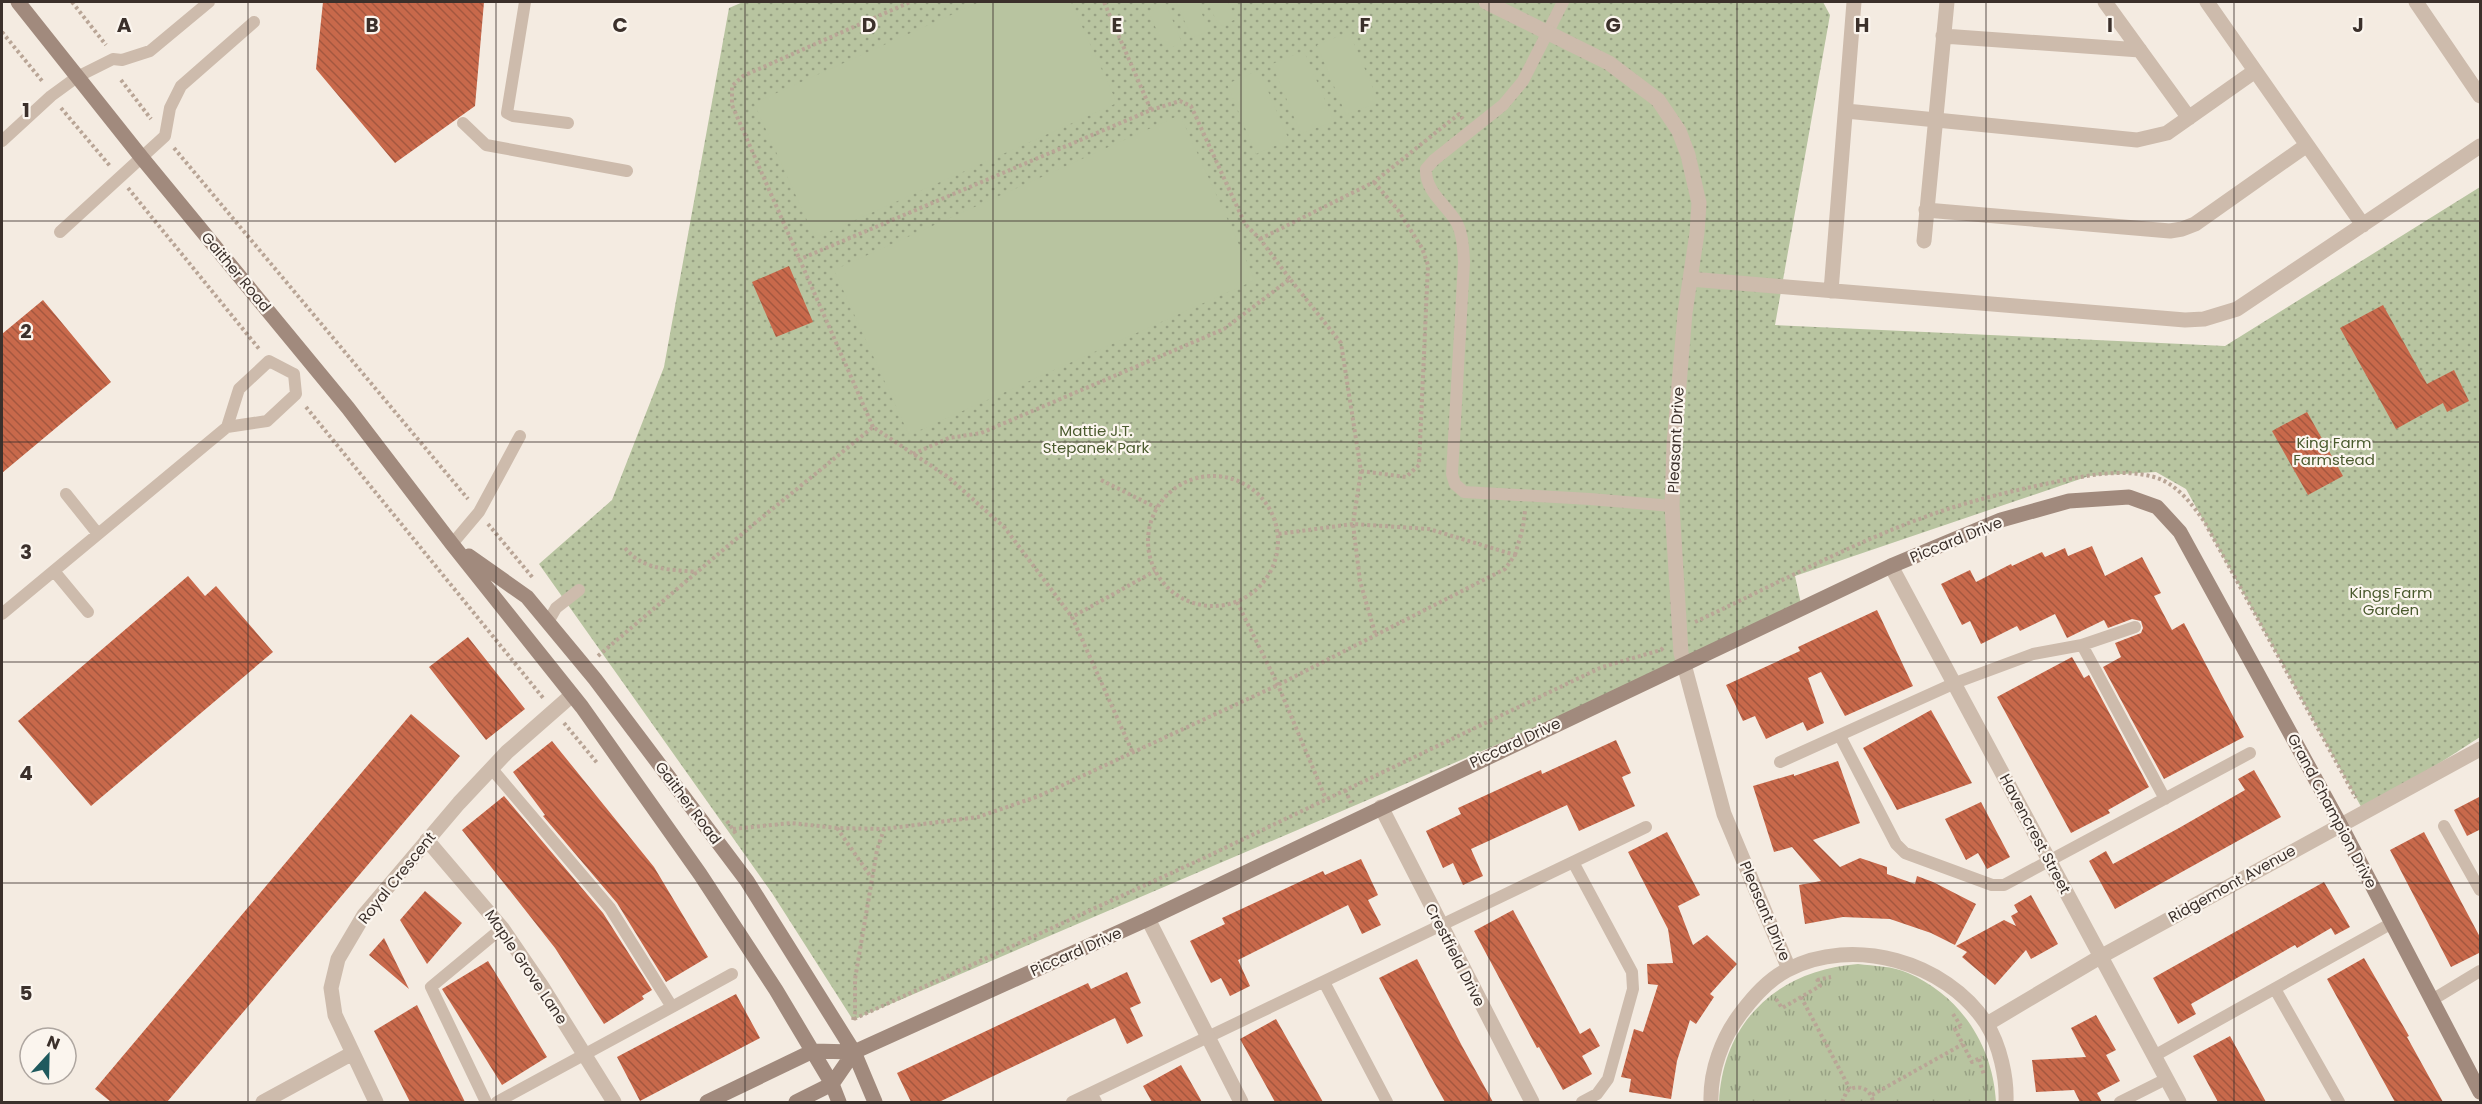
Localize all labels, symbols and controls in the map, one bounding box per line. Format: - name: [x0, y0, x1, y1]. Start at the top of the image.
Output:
- text: A: [117, 11, 132, 39]
- text: B: [365, 11, 379, 39]
- text: C: [612, 11, 628, 39]
- text: D: [862, 11, 876, 39]
- text: E: [1112, 11, 1122, 39]
- text: F: [1360, 11, 1371, 39]
- text: G: [1605, 11, 1621, 39]
- text: H: [1855, 11, 1869, 39]
- text: I: [2107, 11, 2113, 39]
- text: J: [2352, 11, 2364, 39]
- text: 1: [22, 96, 30, 124]
- street label: Gaither Road: [197, 227, 276, 316]
- text: 2: [20, 317, 32, 345]
- street label: Pleasant Drive: [1662, 386, 1689, 494]
- park label: Mattie J.T. Stepanek Park: [1043, 420, 1150, 458]
- park label: King Farm Farmstead: [2293, 432, 2375, 470]
- street label: Piccard Drive: [1906, 511, 2005, 568]
- text: 3: [20, 538, 32, 566]
- park label: Kings Farm Garden: [2350, 582, 2433, 620]
- street label: Piccard Drive: [1466, 712, 1564, 773]
- street label: Grand Champion Drive: [2283, 730, 2382, 892]
- street label: Gaither Road: [650, 757, 726, 848]
- text: 4: [19, 759, 33, 787]
- street label: Havencrest Street: [1995, 770, 2076, 897]
- street label: Royal Crescent: [353, 827, 440, 928]
- street label: Ridgemont Avenue: [2164, 840, 2299, 927]
- street label: Pleasant Drive: [1735, 858, 1796, 964]
- street label: Crestfield Drive: [1420, 900, 1490, 1010]
- street label: Maple Grove Lane: [480, 905, 573, 1028]
- street label: Piccard Drive: [1027, 922, 1125, 981]
- text: 5: [20, 979, 33, 1007]
- north arrow: [18, 1026, 78, 1086]
- text: N: [44, 1030, 63, 1055]

